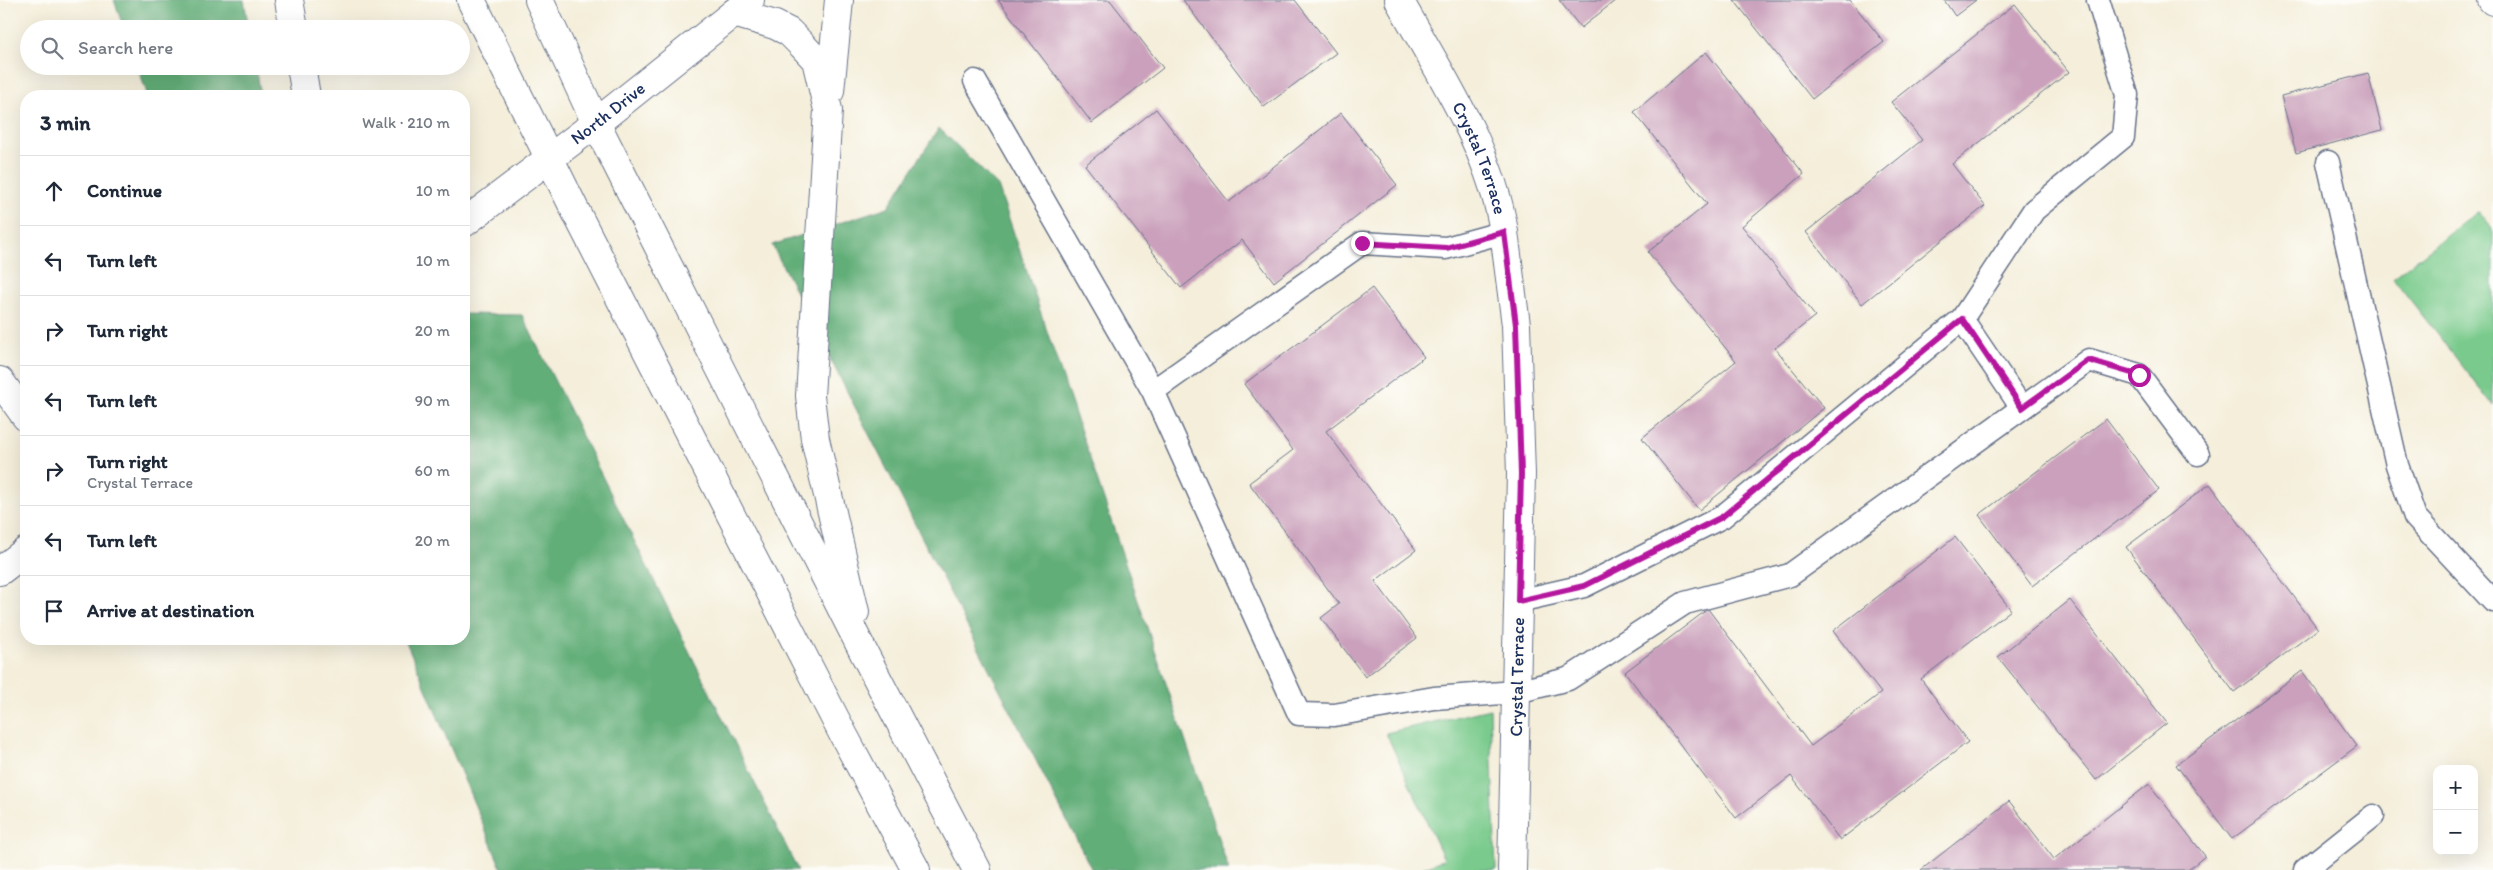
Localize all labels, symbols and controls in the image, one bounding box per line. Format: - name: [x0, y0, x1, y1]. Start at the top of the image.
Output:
- search box: [20, 20, 470, 75]
- icon: search: [38, 34, 66, 62]
- text: Search here: [78, 36, 173, 59]
- street label: North Drive: [566, 77, 650, 149]
- street label: Crystal Terrace: [1447, 98, 1511, 217]
- text: 3 min: [40, 110, 90, 135]
- text: Walk · 210 m: [362, 113, 450, 132]
- icon: ahead: [40, 177, 68, 205]
- text: Continue: [87, 179, 162, 202]
- text: 10 m: [416, 181, 450, 200]
- route end: [1351, 232, 1374, 255]
- icon: left: [40, 247, 68, 275]
- text: Turn left: [87, 249, 157, 272]
- text: 10 m: [416, 251, 450, 270]
- icon: right: [40, 317, 68, 345]
- text: Turn right: [87, 319, 168, 342]
- text: 20 m: [415, 321, 450, 340]
- route start: [2128, 364, 2151, 387]
- icon: left: [40, 387, 68, 415]
- text: Turn left: [87, 389, 157, 412]
- text: 90 m: [415, 391, 450, 410]
- text: Turn right: [87, 450, 168, 473]
- icon: right: [40, 457, 68, 485]
- text: 60 m: [415, 461, 450, 480]
- text: Crystal Terrace: [87, 473, 193, 492]
- icon: left: [40, 527, 68, 555]
- text: Turn left: [87, 529, 157, 552]
- text: 20 m: [415, 531, 450, 550]
- icon: arrive: [40, 597, 68, 625]
- text: Arrive at destination: [87, 599, 254, 622]
- street label: Crystal Terrace: [1505, 617, 1529, 737]
- map controls: [2433, 765, 2478, 855]
- button: +: [2433, 765, 2478, 810]
- button: −: [2433, 810, 2478, 855]

